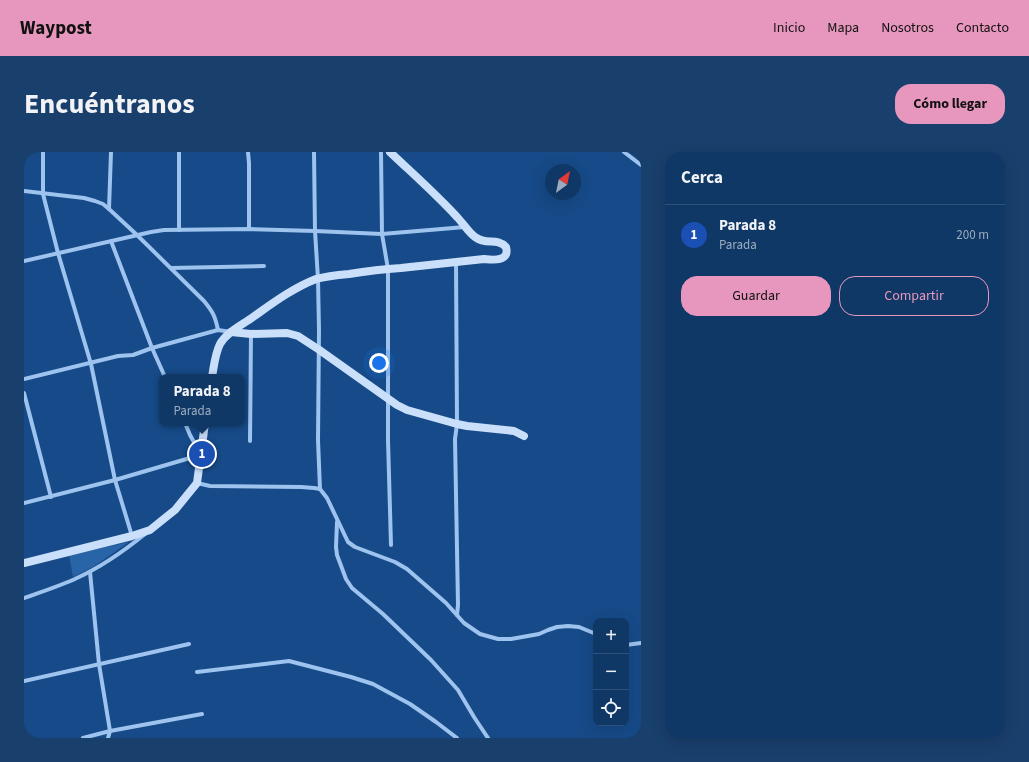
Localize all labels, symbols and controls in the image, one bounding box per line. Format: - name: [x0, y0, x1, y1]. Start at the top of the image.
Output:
- text: Waypost: [20, 15, 92, 42]
- text: Inicio: [773, 18, 805, 38]
- text: Mapa: [827, 18, 859, 38]
- text: Nosotros: [881, 18, 934, 38]
- text: Contacto: [956, 18, 1009, 38]
- text: Encuéntranos: [24, 84, 195, 124]
- button: Cómo llegar: [895, 84, 1005, 124]
- north arrow: [545, 164, 581, 200]
- text: Cerca: [681, 166, 723, 190]
- text: Parada 8: [719, 215, 776, 236]
- text: 1: [691, 226, 697, 244]
- text: 200 m: [956, 226, 989, 244]
- text: Parada: [719, 236, 757, 254]
- button: Guardar: [681, 276, 831, 316]
- button: Compartir: [839, 276, 989, 316]
- your location: [369, 353, 389, 373]
- popup: [159, 374, 245, 426]
- text: Parada 8: [173, 381, 231, 402]
- text: Parada: [173, 402, 211, 420]
- pin: 1: [189, 439, 215, 469]
- map controls: [593, 618, 629, 726]
- button: +: [593, 618, 629, 654]
- button: −: [593, 654, 629, 690]
- button: locate: [593, 690, 629, 726]

